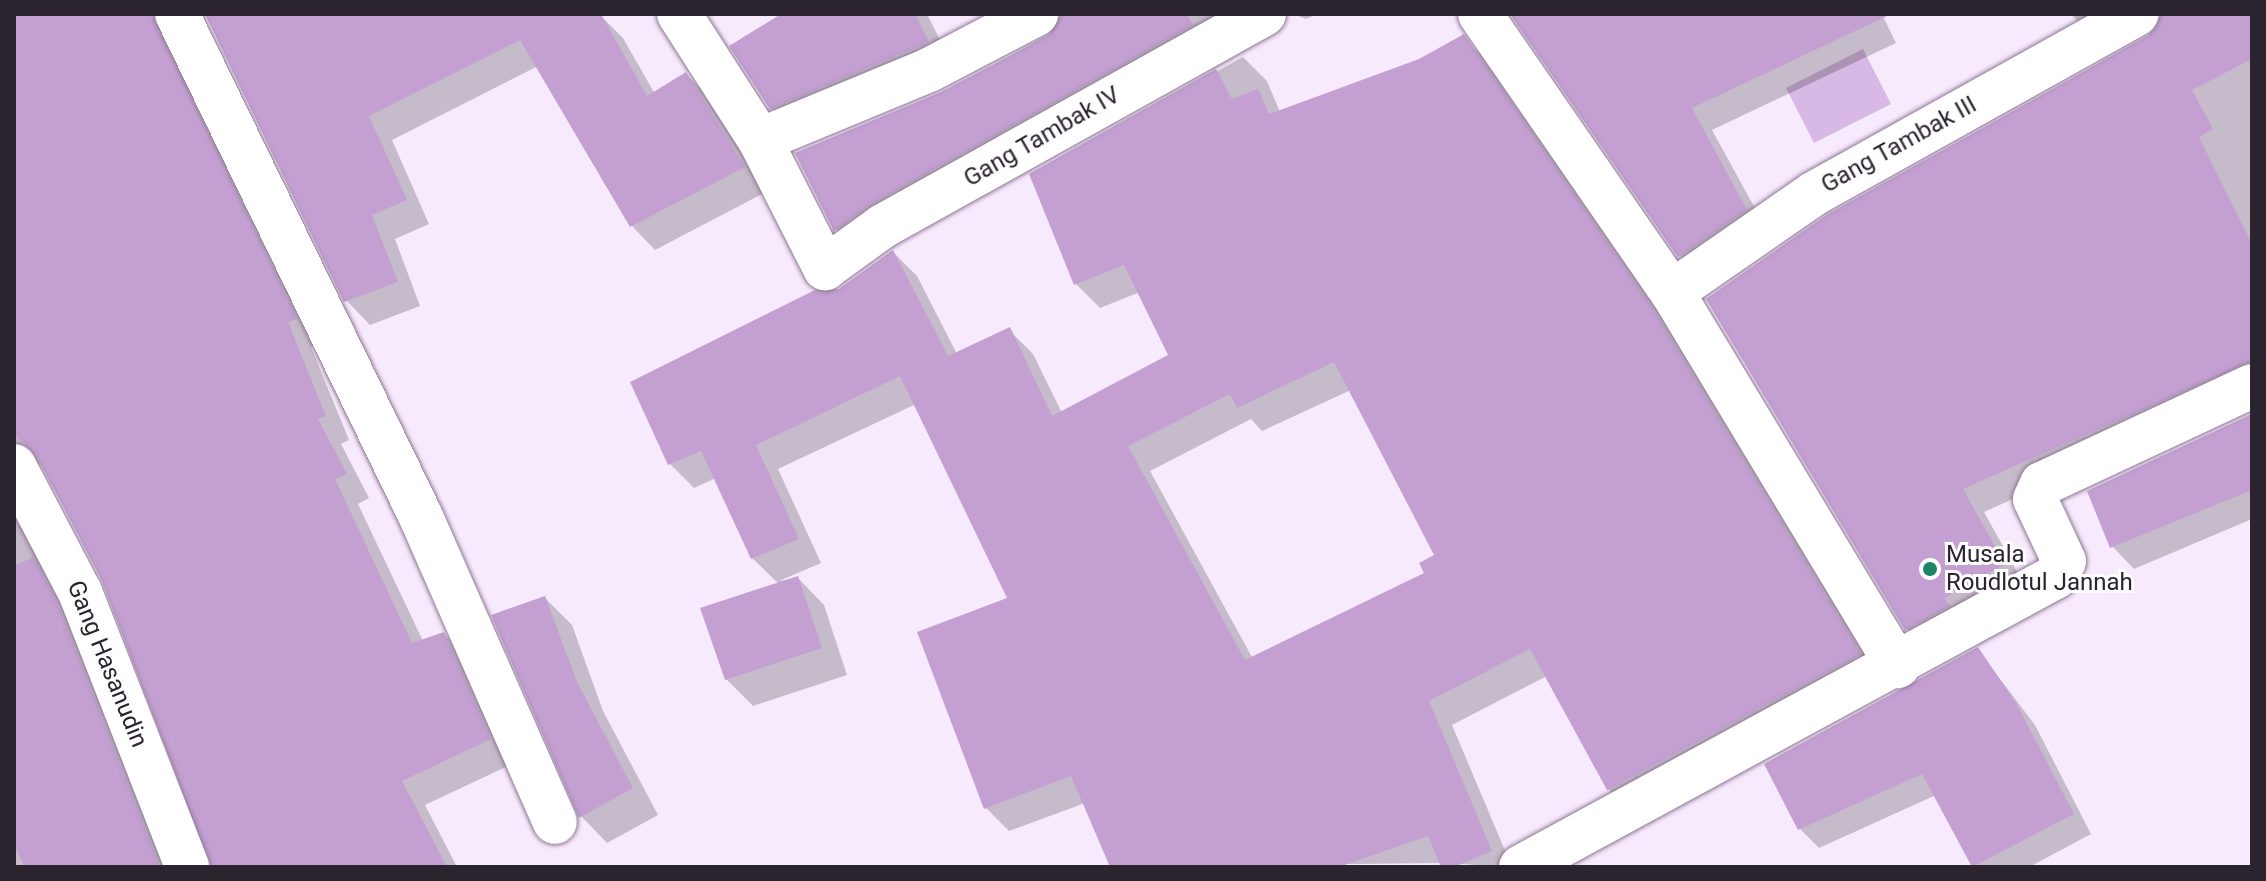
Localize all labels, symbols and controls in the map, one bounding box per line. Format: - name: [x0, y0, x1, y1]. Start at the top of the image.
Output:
- street label: Gang Tambak IV: [959, 81, 1125, 193]
- street label: Gang Tambak III: [1816, 90, 1982, 200]
- place label: Musala Roudlotul Jannah: [1946, 541, 2133, 597]
- marker: Musala Roudlotul Jannah: [1921, 560, 1939, 578]
- street label: Gang Hasanudin: [61, 577, 153, 751]

